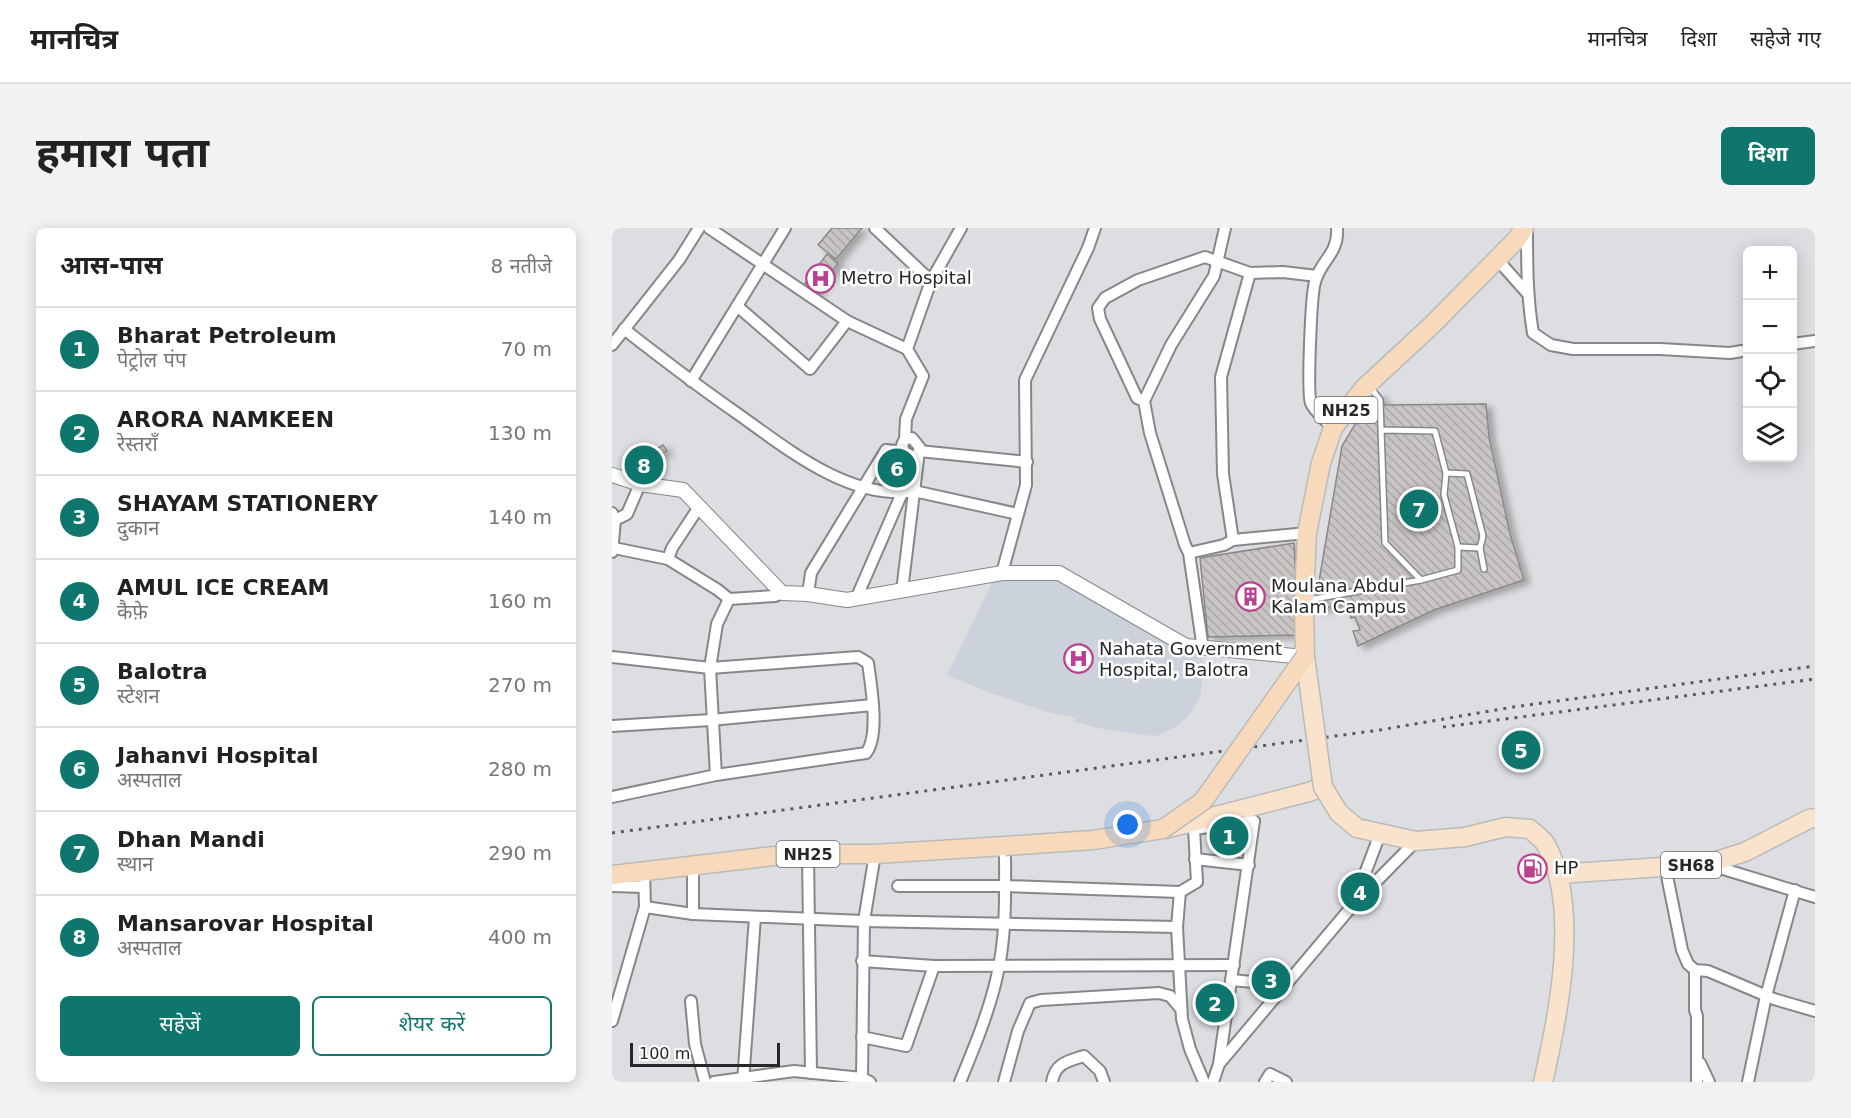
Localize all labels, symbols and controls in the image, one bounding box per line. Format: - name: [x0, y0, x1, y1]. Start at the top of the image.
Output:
- text: मानचित्र: [30, 23, 118, 56]
- text: मानचित्र: [1588, 27, 1648, 51]
- text: दिशा: [1681, 27, 1717, 51]
- text: सहेजे गए: [1750, 27, 1821, 51]
- button: दिशा: [1721, 127, 1815, 185]
- text: हमारा पता: [36, 128, 209, 177]
- map controls: [1743, 246, 1797, 462]
- button: +: [1743, 246, 1797, 300]
- text: आस-पास: [60, 250, 163, 280]
- text: 8 नतीजे: [490, 254, 552, 278]
- hospital icon: Metro Hospital: [804, 262, 836, 294]
- place label: Metro Hospital: [841, 267, 972, 288]
- button: −: [1743, 300, 1797, 354]
- text: Bharat Petroleum: [117, 323, 337, 348]
- text: 1: [73, 337, 86, 361]
- text: 70 m: [501, 337, 552, 361]
- text: पेट्रोल पंप: [117, 348, 186, 372]
- button: locate: [1743, 354, 1797, 408]
- road number: NH25: [1314, 397, 1378, 423]
- text: ARORA NAMKEEN: [117, 407, 334, 432]
- button: layers: [1743, 408, 1797, 462]
- text: 2: [73, 421, 86, 445]
- text: 130 m: [488, 421, 552, 445]
- text: रेस्तराँ: [117, 432, 158, 456]
- pin: 8: [624, 442, 663, 488]
- pin: 6: [878, 446, 916, 490]
- pin: 7: [1400, 486, 1438, 532]
- text: SHAYAM STATIONERY: [117, 491, 378, 516]
- text: 3: [73, 505, 86, 529]
- text: 140 m: [488, 505, 552, 529]
- text: दुकान: [117, 516, 159, 540]
- text: AMUL ICE CREAM: [117, 575, 330, 600]
- place label: Moulana Abdul Kalam Campus: [1271, 575, 1406, 617]
- building icon: Moulana Abdul Kalam Campus: [1234, 580, 1266, 612]
- text: 4: [73, 589, 86, 613]
- text: 160 m: [488, 589, 552, 613]
- text: कैफ़े: [117, 600, 148, 624]
- place label: Nahata Government Hospital, Balotra: [1099, 638, 1282, 680]
- hospital icon: Nahata Government Hospital, Balotra: [1062, 643, 1094, 675]
- text: Balotra: [117, 659, 207, 684]
- text: 5: [73, 673, 86, 697]
- text: 270 m: [488, 673, 552, 697]
- text: स्टेशन: [117, 684, 160, 708]
- pin: 5: [1502, 728, 1540, 772]
- text: Jahanvi Hospital: [117, 743, 319, 768]
- text: 6: [73, 757, 86, 781]
- text: 280 m: [488, 757, 552, 781]
- text: अस्पताल: [117, 768, 182, 792]
- your location: [1113, 810, 1142, 839]
- pin: 1: [1210, 814, 1248, 858]
- text: Dhan Mandi: [117, 827, 265, 852]
- text: 7: [73, 841, 86, 865]
- text: 290 m: [488, 841, 552, 865]
- road number: NH25: [776, 841, 840, 867]
- text: स्थान: [117, 852, 153, 876]
- fuel station icon: HP: [1517, 852, 1549, 884]
- road number: SH68: [1661, 852, 1721, 878]
- place label: HP: [1554, 857, 1579, 878]
- pin: 4: [1340, 870, 1380, 914]
- text: Mansarovar Hospital: [117, 911, 374, 936]
- text: 8: [73, 925, 86, 949]
- text: 400 m: [488, 925, 552, 949]
- text: अस्पताल: [117, 936, 182, 960]
- pin: 3: [1252, 958, 1290, 1002]
- pin: 2: [1196, 980, 1234, 1026]
- button: सहेजें: [60, 996, 300, 1056]
- button: शेयर करें: [312, 996, 552, 1056]
- scale bar: [630, 1040, 780, 1068]
- text: 100 m: [639, 1044, 690, 1063]

